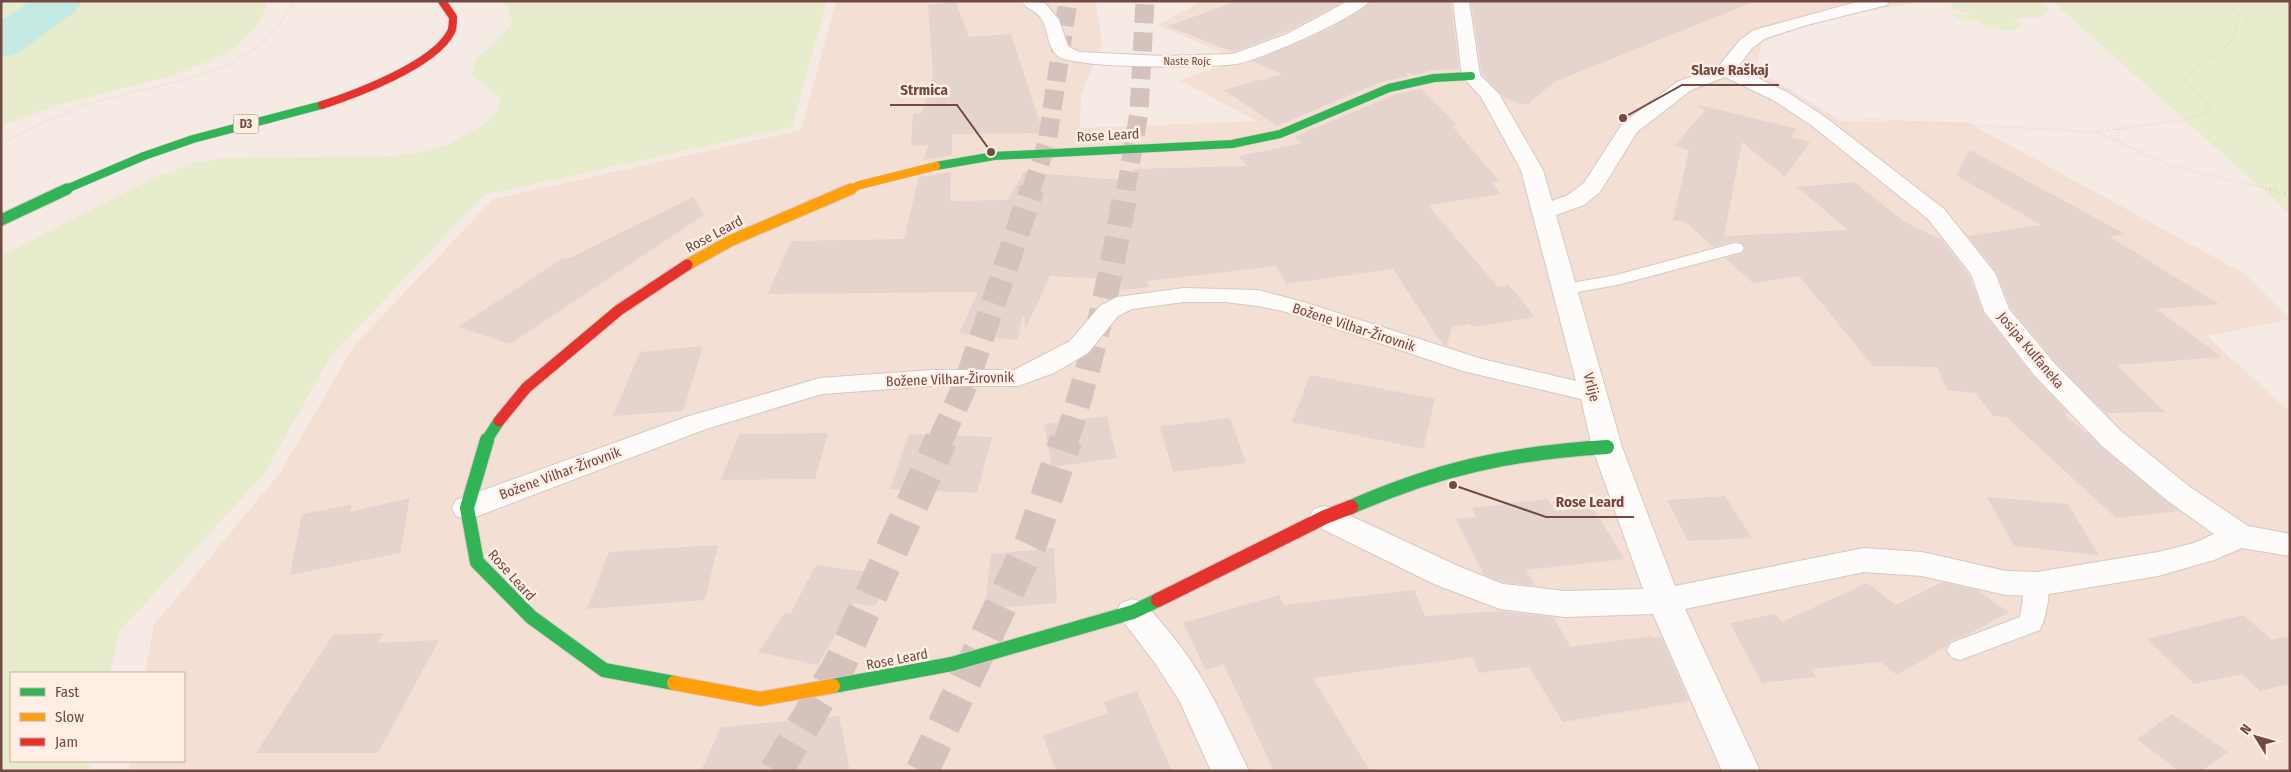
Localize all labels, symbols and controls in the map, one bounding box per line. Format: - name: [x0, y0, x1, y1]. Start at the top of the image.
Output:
- street label: Naste Rojc: [1163, 55, 1211, 68]
- callout: Slave Raškaj: [1682, 55, 1779, 85]
- text: Slave Raškaj: [1691, 61, 1769, 79]
- callout: Strmica: [890, 75, 957, 105]
- text: Strmica: [900, 81, 948, 99]
- road number: D3: [234, 115, 258, 134]
- street label: Rose Leard: [1076, 125, 1140, 146]
- street label: Rose Leard: [683, 212, 746, 257]
- street label: Božene Vilhar-Žirovnik: [1290, 299, 1418, 356]
- street label: Josipa Kulfaneka: [1994, 309, 2068, 392]
- street label: Božene Vilhar-Žirovnik: [886, 368, 1015, 390]
- street label: Vrlije: [1580, 371, 1603, 404]
- street label: Božene Vilhar-Žirovnik: [497, 442, 624, 503]
- callout: Rose Leard: [1546, 487, 1634, 517]
- text: Rose Leard: [1556, 493, 1624, 511]
- street label: Rose Leard: [484, 546, 539, 604]
- street label: Rose Leard: [865, 645, 929, 674]
- legend: [10, 672, 185, 762]
- text: Fast: [55, 683, 79, 701]
- text: Slow: [55, 708, 84, 726]
- north arrow: [2231, 712, 2281, 762]
- text: N: [2237, 721, 2255, 738]
- text: Jam: [55, 733, 78, 751]

